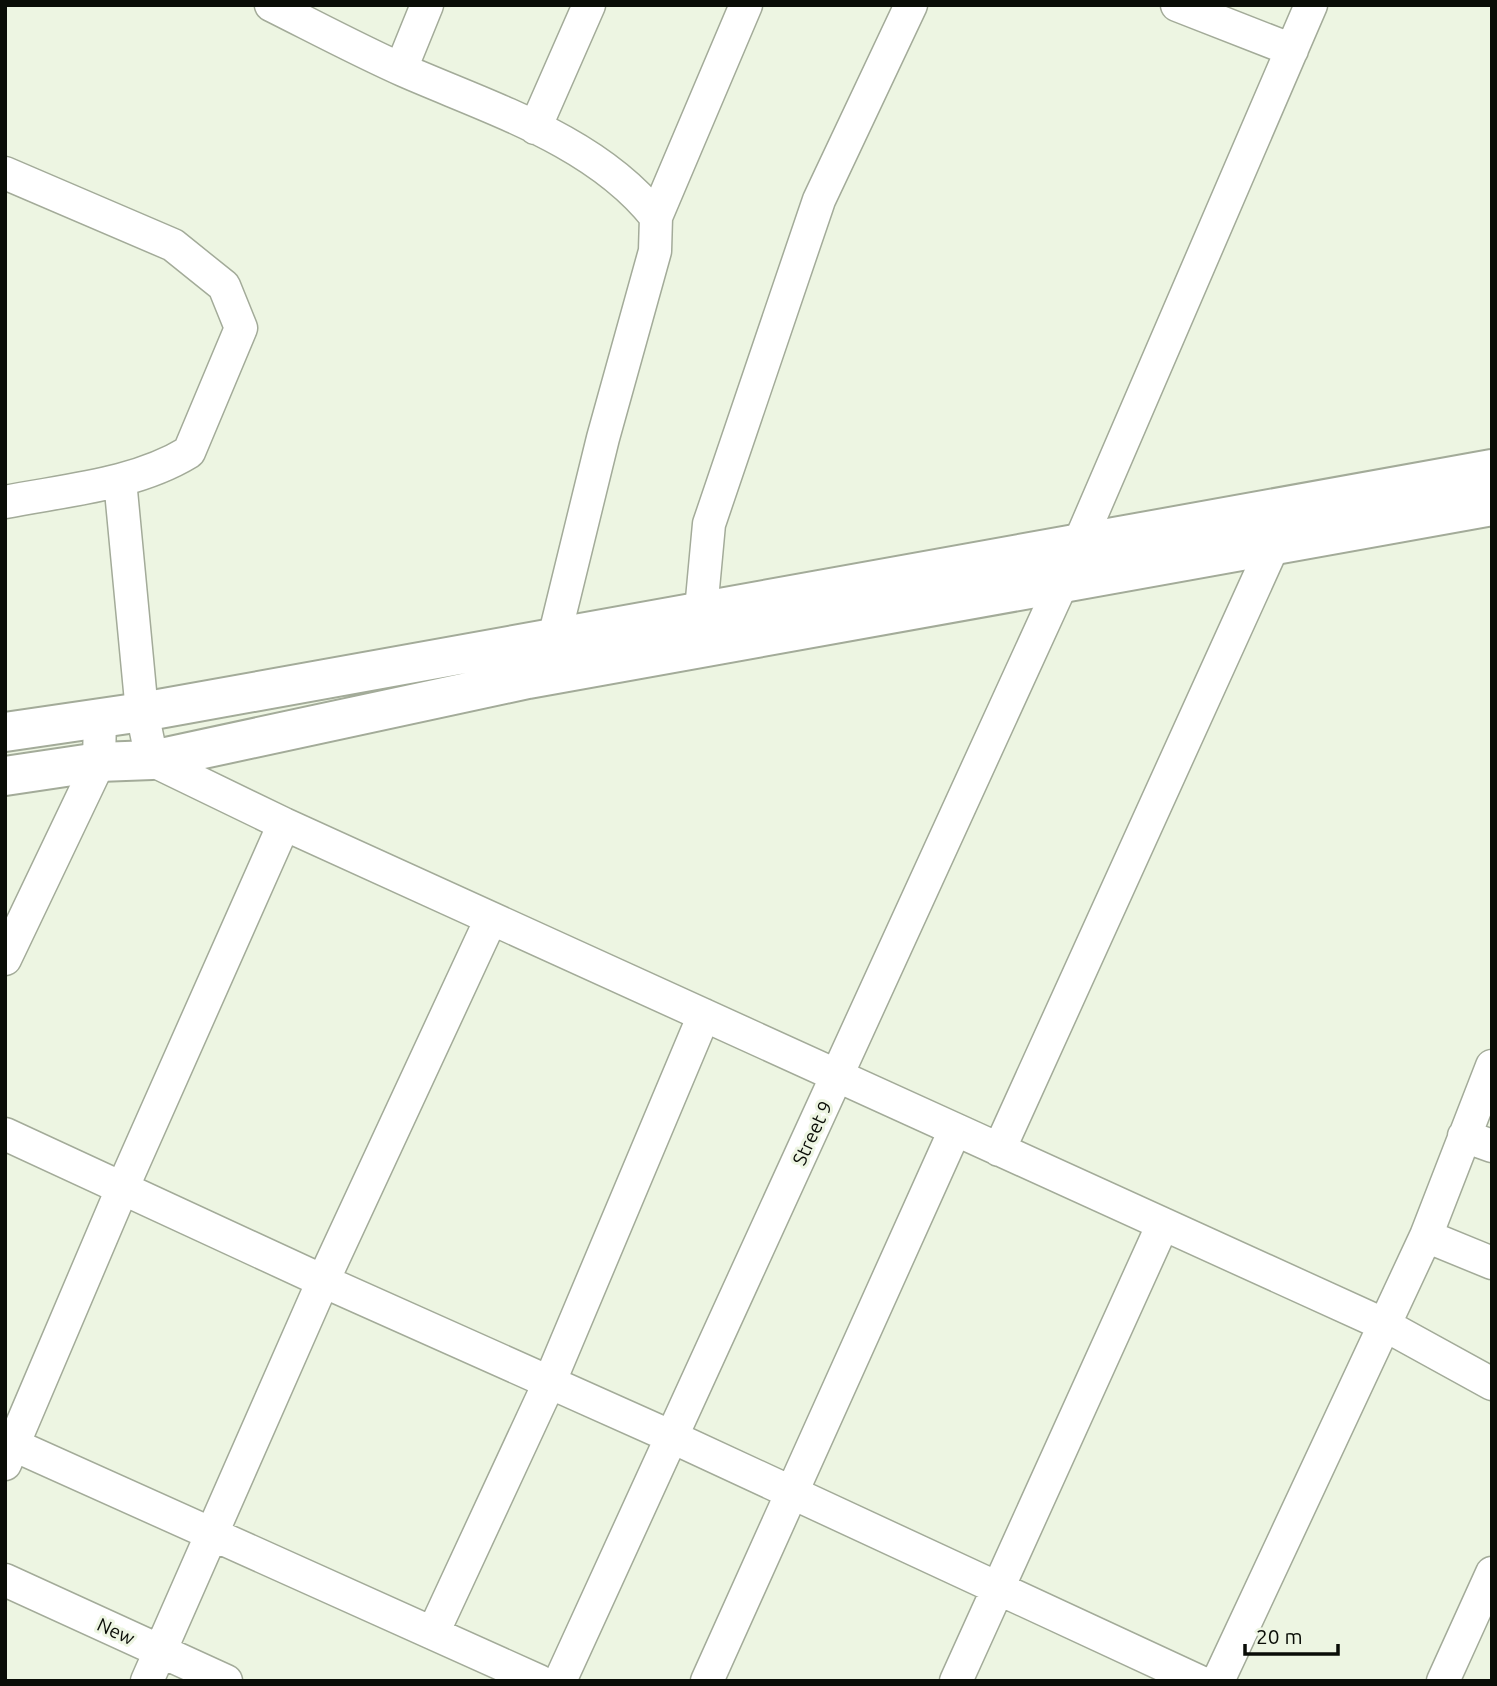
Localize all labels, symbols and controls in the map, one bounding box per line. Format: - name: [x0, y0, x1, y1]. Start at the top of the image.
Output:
- street label: Street 9: [788, 1097, 836, 1169]
- scale bar: [1245, 1612, 1338, 1656]
- street label: New: [94, 1613, 138, 1649]
- text: 20 m: [1256, 1624, 1303, 1648]

